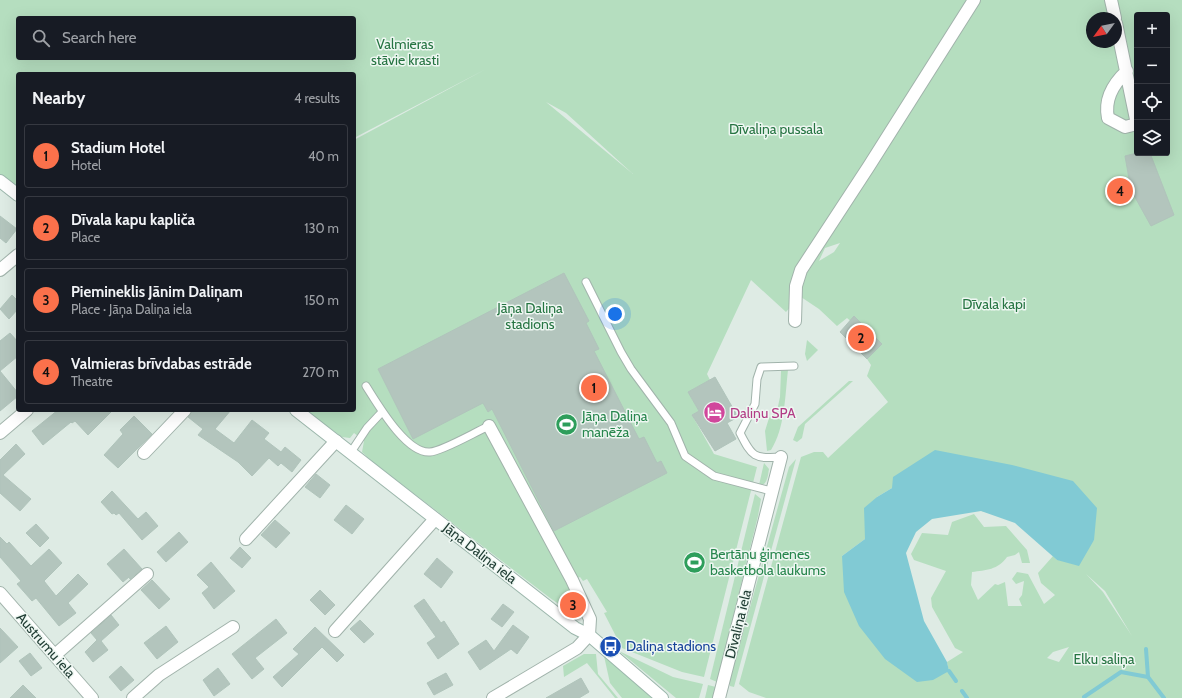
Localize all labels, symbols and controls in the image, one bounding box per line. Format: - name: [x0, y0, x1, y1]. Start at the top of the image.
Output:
- north arrow: [1086, 12, 1122, 48]
- map controls: [1134, 12, 1170, 156]
- button: +: [1134, 12, 1170, 48]
- search box: [16, 16, 356, 60]
- icon: search: [30, 27, 52, 49]
- text: Search here: [62, 29, 137, 47]
- park label: Valmieras stāvie krasti: [371, 35, 439, 69]
- button: −: [1134, 48, 1170, 84]
- button: locate: [1134, 84, 1170, 120]
- text: Nearby: [32, 88, 85, 108]
- text: 4 results: [294, 90, 340, 106]
- park label: Dīvaliņa pussala: [729, 120, 823, 138]
- button: layers: [1134, 120, 1170, 156]
- text: Stadium Hotel: [71, 139, 165, 157]
- text: 1: [44, 148, 48, 164]
- text: 40 m: [308, 148, 339, 164]
- text: Hotel: [71, 157, 101, 173]
- pin: 4: [1107, 176, 1133, 206]
- text: Dīvala kapu kapliča: [71, 211, 195, 229]
- text: 2: [43, 220, 49, 236]
- text: 130 m: [304, 220, 339, 236]
- text: Place: [71, 229, 100, 245]
- text: Piemineklis Jānim Daliņam: [71, 283, 243, 301]
- text: 3: [42, 292, 50, 308]
- text: 150 m: [304, 292, 339, 308]
- park label: Dīvala kapi: [962, 295, 1026, 313]
- park label: Jāņa Daliņa stadions: [496, 299, 563, 333]
- text: Place · Jāņa Daliņa iela: [71, 301, 192, 317]
- your location: [605, 304, 625, 324]
- pin: 2: [848, 323, 874, 353]
- text: Valmieras brīvdabas estrāde: [71, 355, 252, 373]
- text: 4: [42, 364, 50, 380]
- text: 270 m: [302, 364, 339, 380]
- text: Theatre: [71, 373, 113, 389]
- pin: 1: [581, 373, 607, 403]
- hotel icon: Daliņu SPA: [702, 400, 728, 426]
- place label: Daliņu SPA: [730, 404, 796, 422]
- place label: Jāņa Daliņa manēža: [581, 407, 648, 441]
- sports icon: Jāņa Daliņa manēža: [553, 411, 579, 437]
- street label: Jāņa Daliņa iela: [439, 518, 521, 588]
- place label: Bertānu ģimenes basketbola laukums: [710, 545, 826, 579]
- sports icon: Bertānu ģimenes basketbola laukums: [681, 549, 707, 575]
- street label: Dīvaliņa iela: [721, 587, 755, 661]
- pin: 3: [560, 590, 586, 620]
- street label: Austrumu iela: [13, 609, 80, 682]
- bus stop icon: Daliņa stadions: [598, 633, 624, 659]
- place label: Daliņa stadions: [626, 637, 716, 655]
- park label: Elku saliņa: [1073, 650, 1135, 668]

